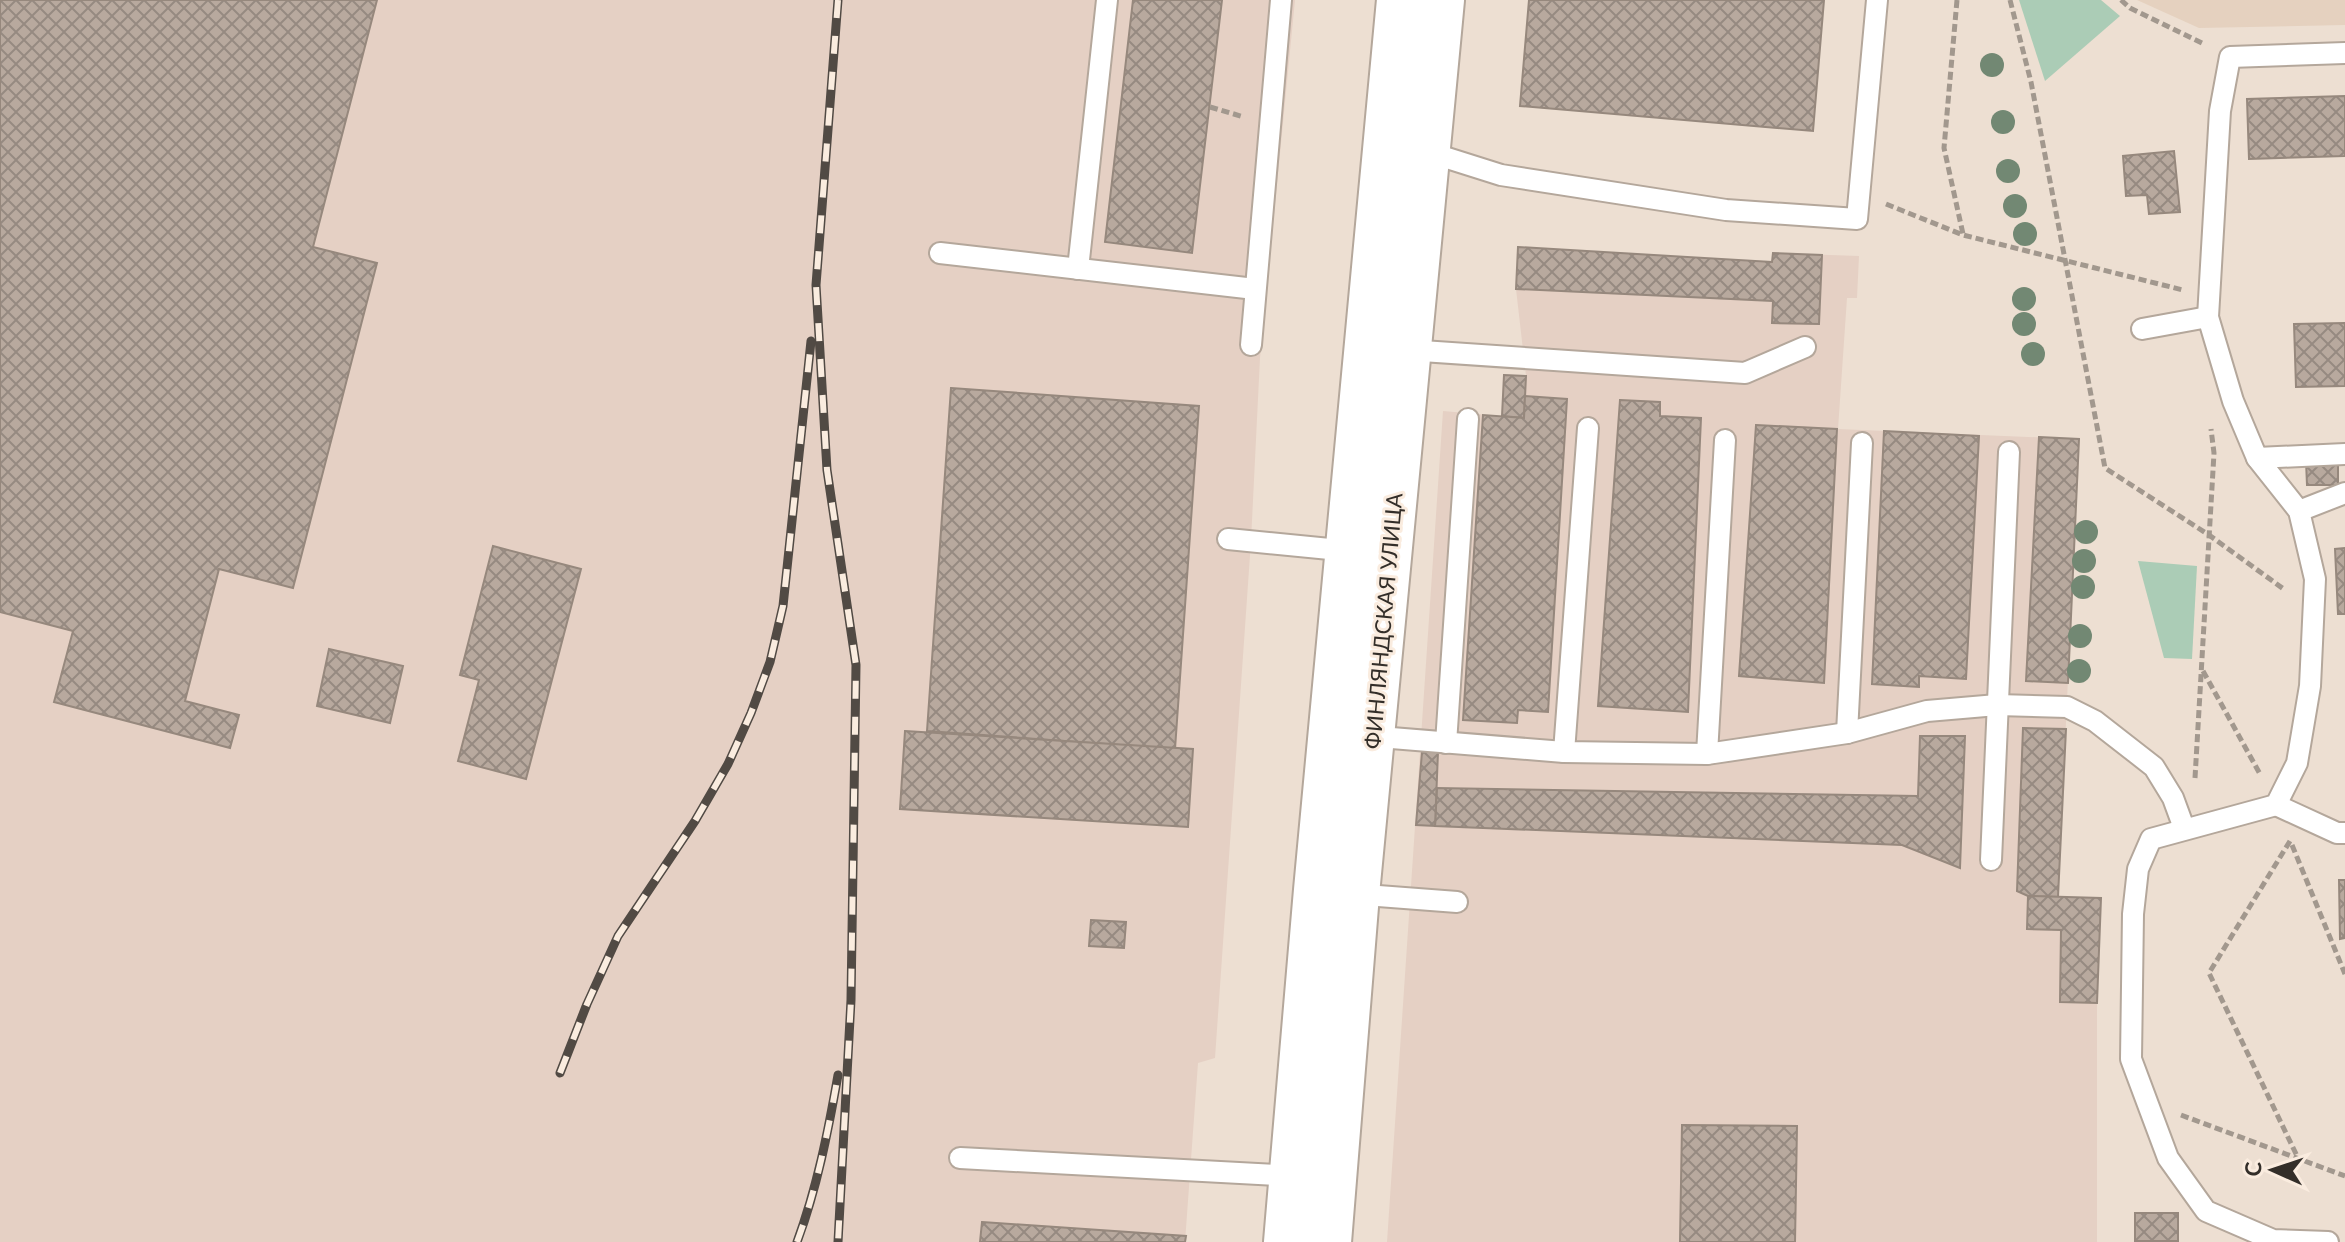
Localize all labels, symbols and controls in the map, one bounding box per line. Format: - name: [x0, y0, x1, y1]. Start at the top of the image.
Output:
- street label: ФИНЛЯНДСКАЯ УЛИЦА: [1358, 492, 1408, 750]
- north arrow: [2233, 1130, 2313, 1210]
- text: С: [2239, 1161, 2266, 1177]

